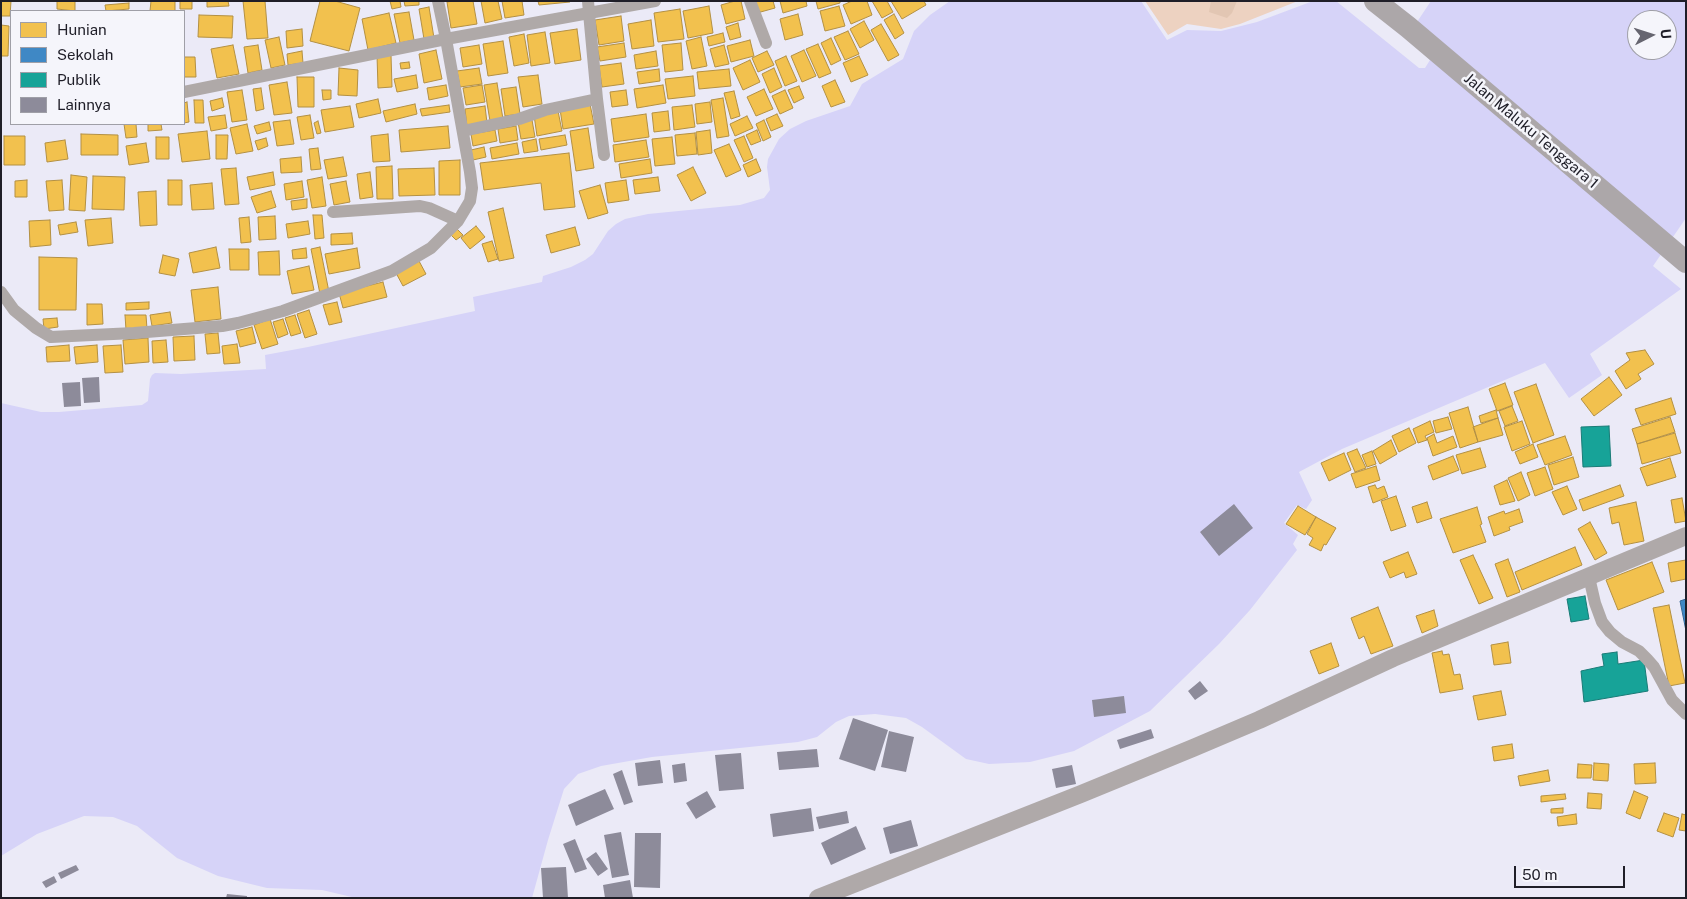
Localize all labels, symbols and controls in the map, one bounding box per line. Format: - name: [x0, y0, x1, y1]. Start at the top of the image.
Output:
- legend: [10, 10, 185, 125]
- north arrow: [1627, 10, 1677, 60]
- text: Hunian: [57, 21, 107, 38]
- text: U: [1658, 28, 1674, 40]
- text: Sekolah: [57, 46, 114, 63]
- street label: Jalan Maluku Tenggara 1: [1460, 70, 1602, 192]
- text: Publik: [57, 71, 101, 88]
- text: Lainnya: [57, 96, 111, 113]
- scale bar: [1517, 856, 1628, 888]
- text: 50 m: [1522, 866, 1557, 883]

